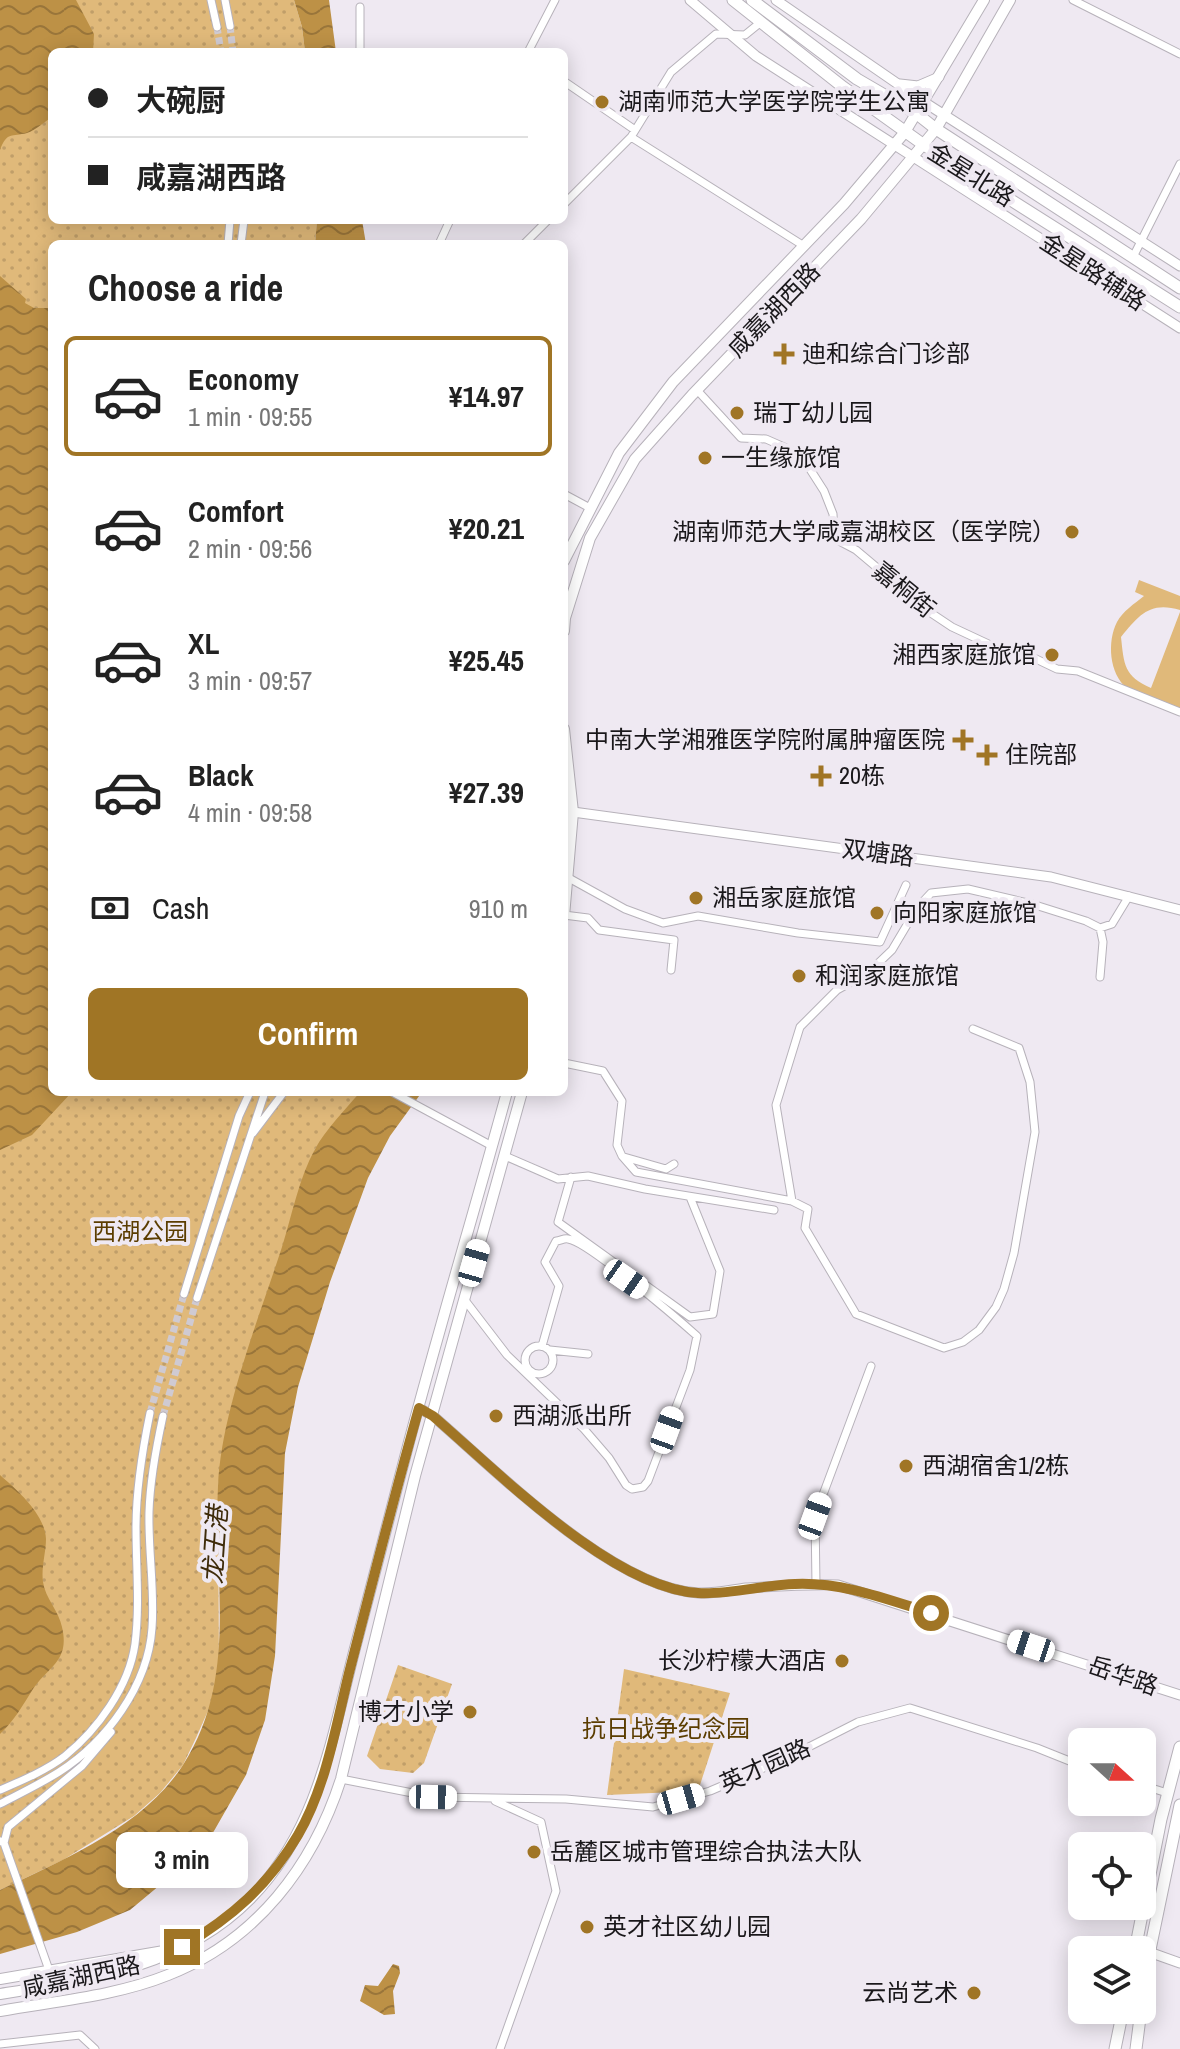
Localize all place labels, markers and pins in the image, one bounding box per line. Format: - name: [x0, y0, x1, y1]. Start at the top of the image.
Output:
- place label: 湖南师范大学医学院学生公寓: [618, 85, 930, 117]
- marker: 湖南师范大学医学院学生公寓: [593, 93, 611, 111]
- place label: 迪和综合门诊部: [802, 337, 970, 369]
- marker: 迪和综合门诊部: [773, 343, 795, 365]
- place label: 瑞丁幼儿园: [753, 396, 873, 428]
- marker: 瑞丁幼儿园: [728, 404, 746, 422]
- place label: 一生缘旅馆: [721, 441, 841, 473]
- marker: 一生缘旅馆: [696, 449, 714, 467]
- place label: 湖南师范大学咸嘉湖校区（医学院）: [672, 515, 1056, 547]
- marker: 湖南师范大学咸嘉湖校区（医学院）: [1063, 523, 1081, 541]
- place label: 湘西家庭旅馆: [892, 638, 1036, 670]
- marker: 湘西家庭旅馆: [1043, 646, 1061, 664]
- place label: 中南大学湘雅医学院附属肿瘤医院: [585, 723, 945, 755]
- marker: 中南大学湘雅医学院附属肿瘤医院: [952, 729, 974, 751]
- place label: 住院部: [1005, 738, 1077, 770]
- marker: 住院部: [976, 744, 998, 766]
- place label: 20栋: [839, 759, 885, 791]
- marker: 20栋: [810, 765, 832, 787]
- place label: 湘岳家庭旅馆: [712, 881, 856, 913]
- marker: 湘岳家庭旅馆: [687, 889, 705, 907]
- place label: 向阳家庭旅馆: [893, 896, 1037, 928]
- marker: 向阳家庭旅馆: [868, 904, 886, 922]
- place label: 和润家庭旅馆: [815, 959, 959, 991]
- marker: 和润家庭旅馆: [790, 967, 808, 985]
- place label: 西湖派出所: [512, 1399, 632, 1431]
- marker: 西湖派出所: [487, 1407, 505, 1425]
- place label: 西湖宿舍1/2栋: [922, 1449, 1069, 1481]
- marker: 西湖宿舍1/2栋: [897, 1457, 915, 1475]
- place label: 长沙柠檬大酒店: [658, 1644, 826, 1676]
- marker: 长沙柠檬大酒店: [833, 1652, 851, 1670]
- place label: 博才小学: [358, 1695, 454, 1727]
- marker: 博才小学: [461, 1703, 479, 1721]
- place label: 岳麓区城市管理综合执法大队: [550, 1835, 862, 1867]
- marker: 岳麓区城市管理综合执法大队: [525, 1843, 543, 1861]
- place label: 英才社区幼儿园: [603, 1910, 771, 1942]
- marker: 英才社区幼儿园: [578, 1918, 596, 1936]
- place label: 云尚艺术: [862, 1976, 958, 2008]
- marker: 云尚艺术: [965, 1984, 983, 2002]

